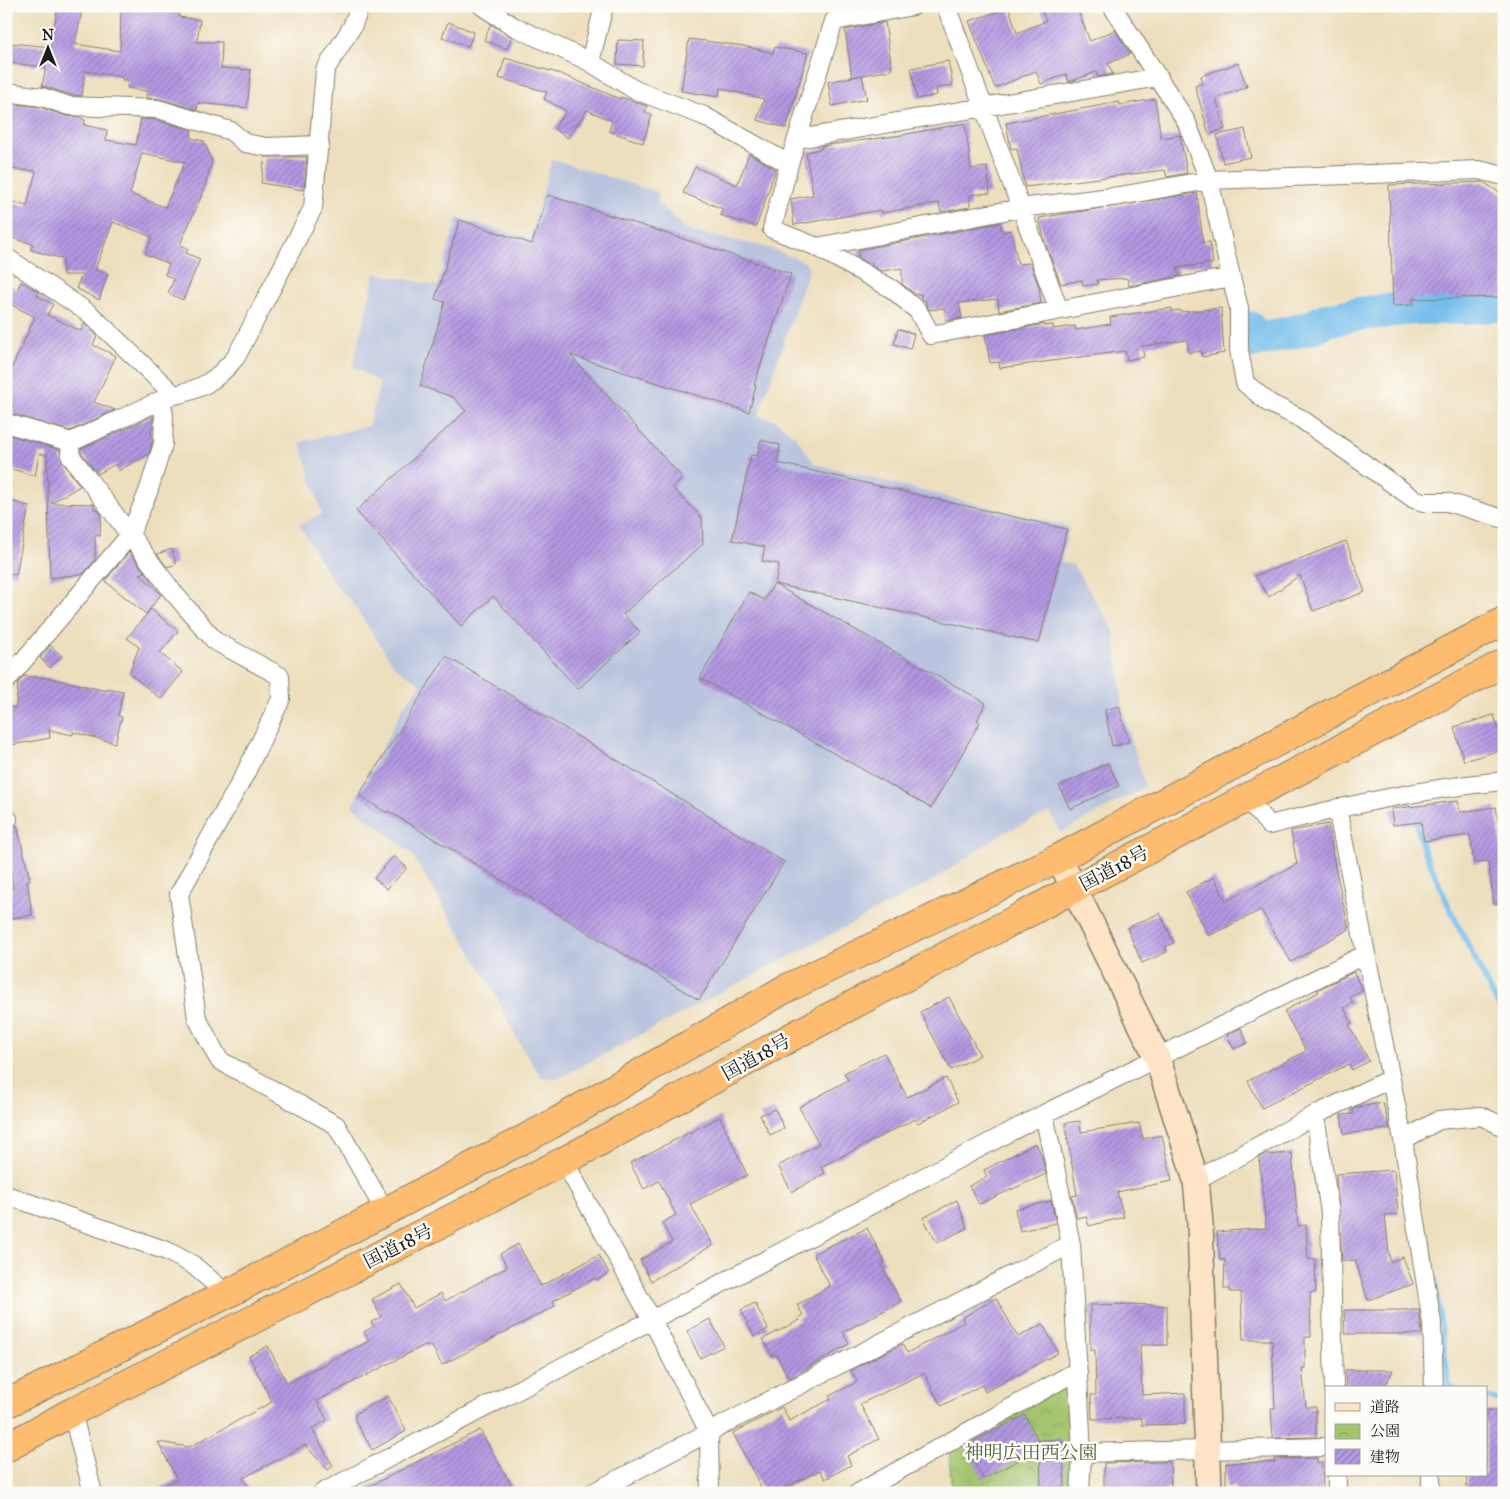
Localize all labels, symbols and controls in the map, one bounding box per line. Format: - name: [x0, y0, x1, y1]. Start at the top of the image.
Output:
- north arrow: [22, 22, 72, 72]
- text: N: [42, 27, 54, 44]
- street label: 国道18号: [1076, 840, 1152, 896]
- street label: 国道18号: [718, 1029, 794, 1085]
- street label: 国道18号: [360, 1219, 436, 1273]
- legend: [1325, 1386, 1488, 1476]
- text: 道路: [1370, 1398, 1400, 1416]
- text: 公園: [1370, 1422, 1400, 1440]
- park label: 神明広田西公園: [964, 1441, 1098, 1464]
- text: 建物: [1370, 1448, 1400, 1466]

